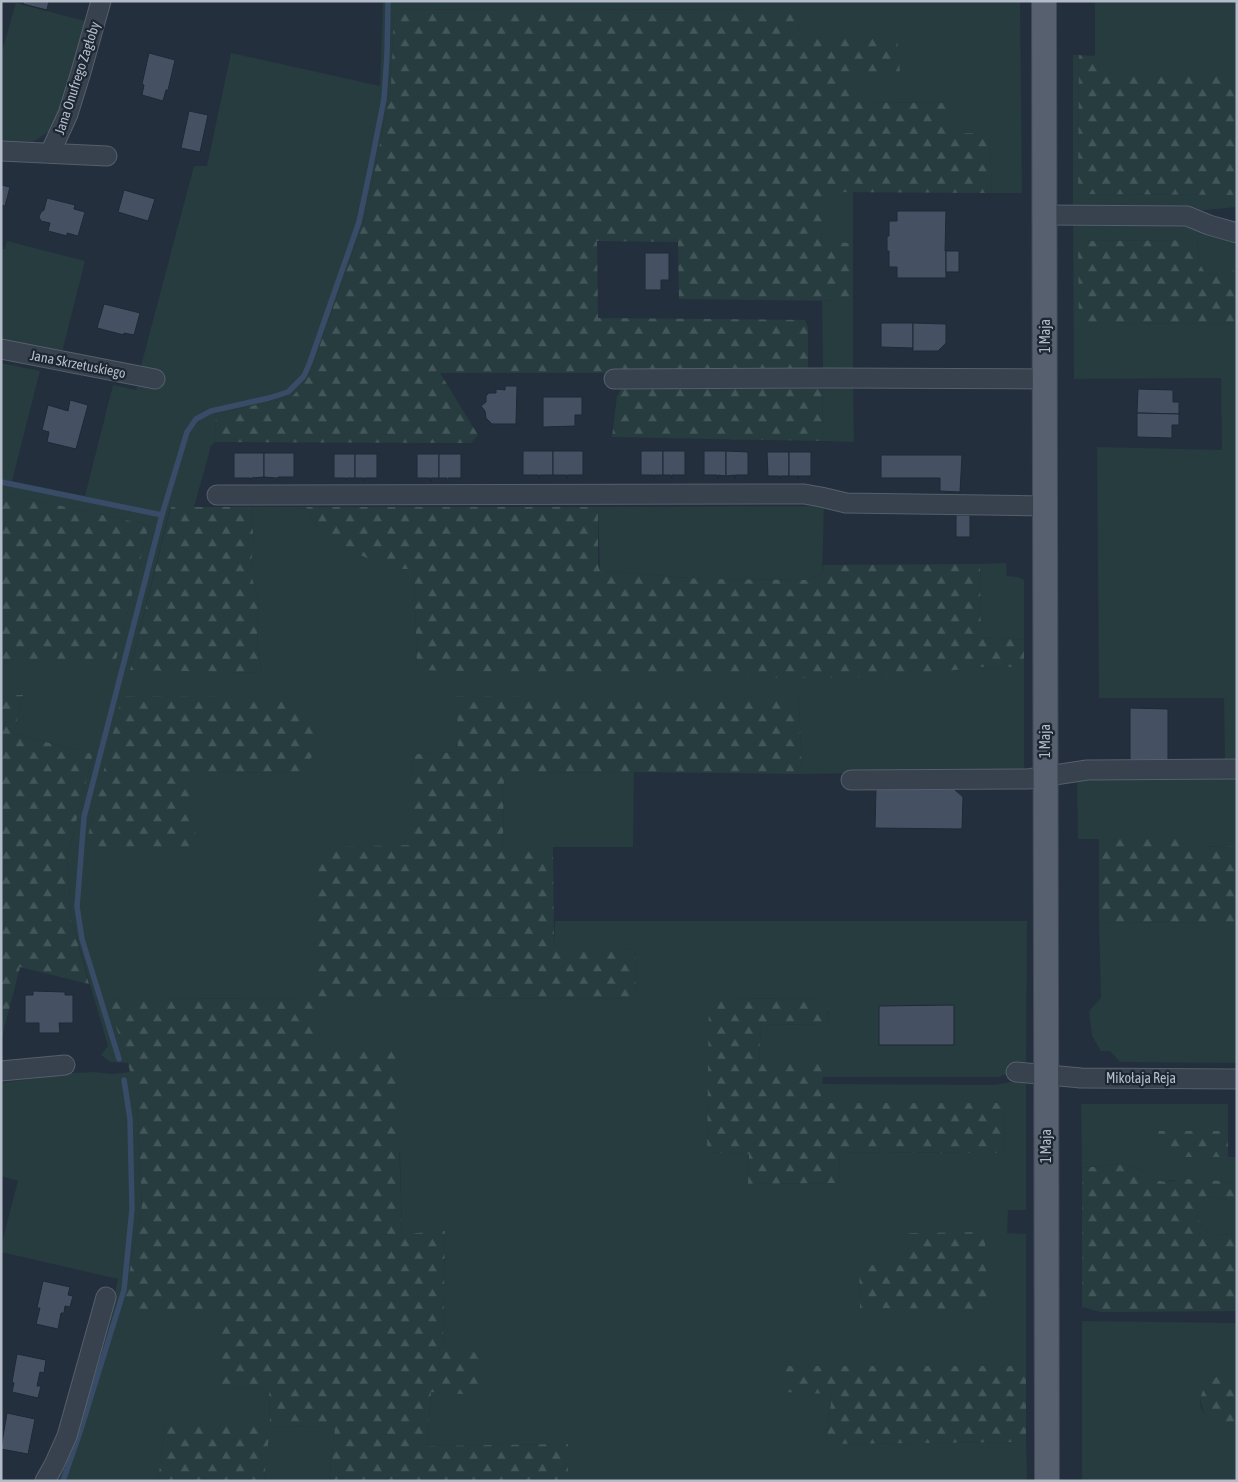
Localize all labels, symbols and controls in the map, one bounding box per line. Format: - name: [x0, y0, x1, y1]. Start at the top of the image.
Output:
- street label: Jana Onufrego Zagłoby: [51, 19, 103, 136]
- street label: 1 Maja: [1037, 319, 1053, 353]
- street label: Jana Skrzetuskiego: [29, 347, 127, 381]
- street label: 1 Maja: [1037, 724, 1053, 758]
- street label: Mikołaja Reja: [1106, 1070, 1176, 1086]
- street label: 1 Maja: [1038, 1129, 1054, 1163]

